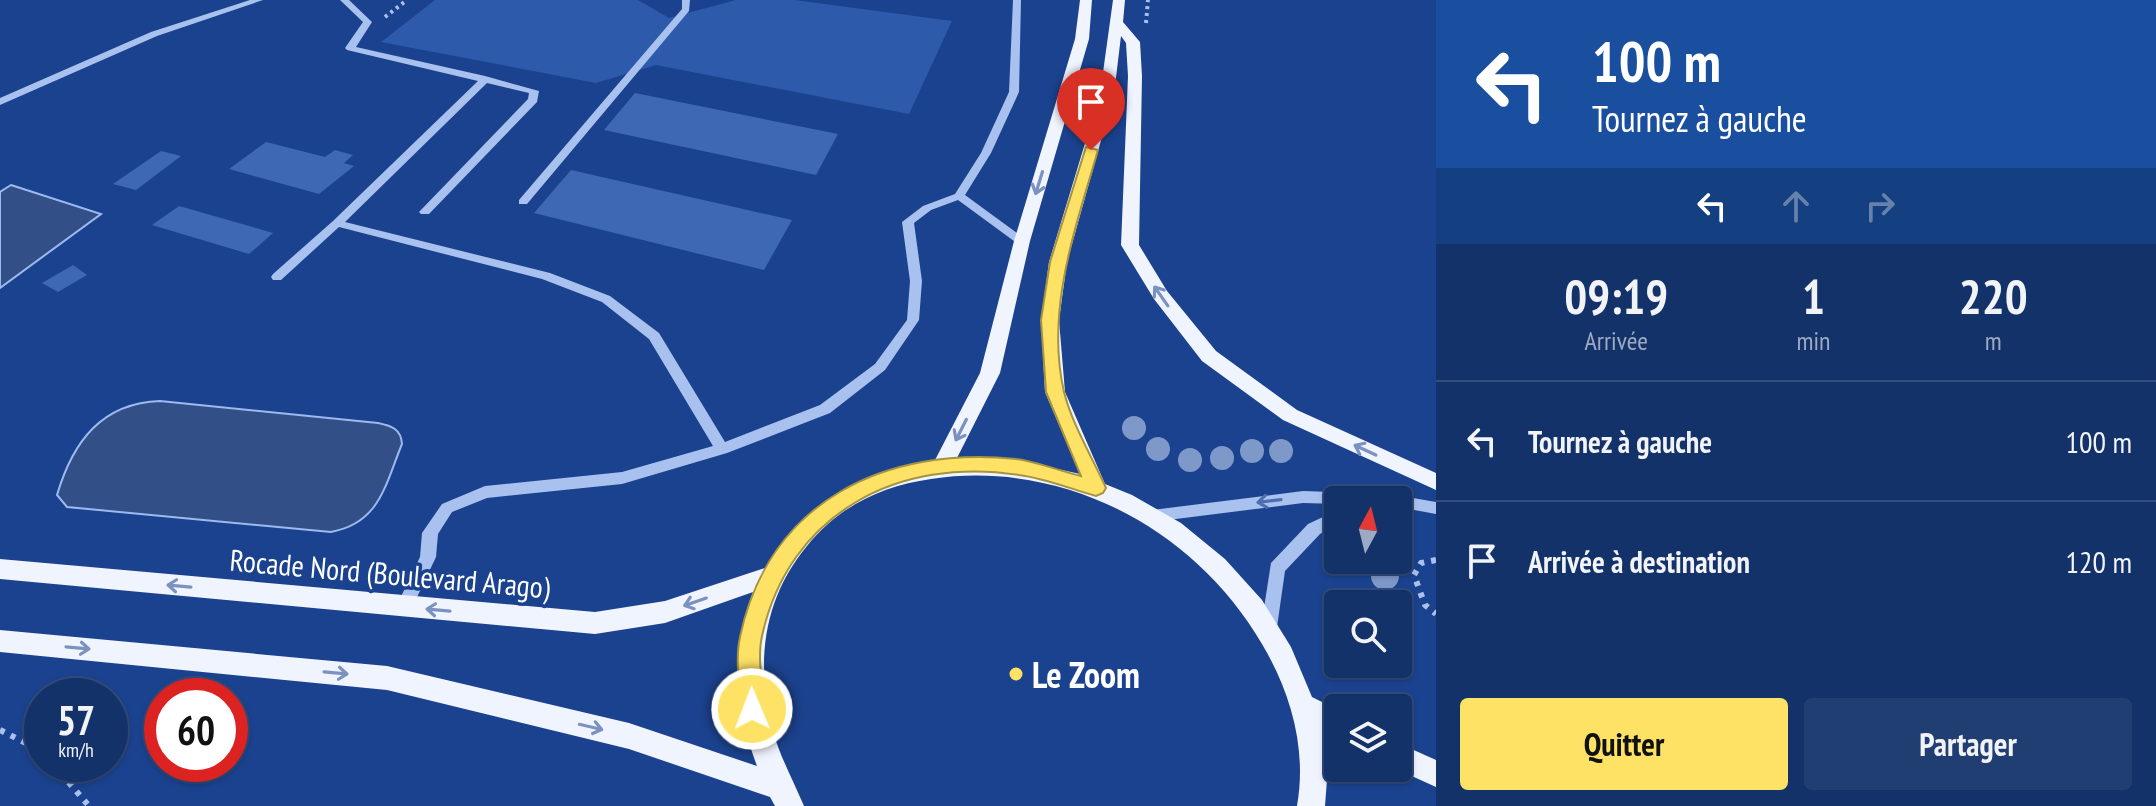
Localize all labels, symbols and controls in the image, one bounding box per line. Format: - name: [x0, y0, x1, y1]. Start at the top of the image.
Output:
- text: 100 m: [1592, 25, 1721, 97]
- icon: left: [1460, 32, 1564, 136]
- pin: [1057, 68, 1125, 150]
- icon: arrive: [1069, 80, 1113, 124]
- text: Tournez à gauche: [1592, 95, 1807, 142]
- one-way arrow: [1031, 170, 1046, 196]
- icon: left: [1690, 184, 1734, 228]
- icon: ahead: [1774, 184, 1818, 228]
- icon: right: [1858, 184, 1902, 228]
- text: 09:19: [1564, 265, 1668, 327]
- text: 1: [1802, 265, 1825, 327]
- text: 220: [1959, 265, 2028, 327]
- one-way arrow: [1153, 285, 1169, 307]
- text: Arrivée: [1584, 324, 1648, 357]
- text: min: [1796, 324, 1830, 357]
- text: m: [1985, 324, 2002, 357]
- one-way arrow: [953, 418, 968, 442]
- icon: left: [1460, 419, 1504, 463]
- text: Tournez à gauche: [1528, 422, 1712, 461]
- text: 100 m: [2066, 422, 2132, 461]
- one-way arrow: [1353, 442, 1377, 457]
- north arrow: [1324, 486, 1412, 574]
- map controls: [1324, 486, 1412, 782]
- one-way arrow: [1256, 494, 1283, 509]
- icon: arrive: [1460, 539, 1504, 583]
- street label: Rocade Nord (Boulevard Arago): [228, 540, 552, 606]
- text: Arrivée à destination: [1528, 542, 1750, 581]
- text: 120 m: [2066, 542, 2132, 581]
- one-way arrow: [166, 578, 193, 593]
- button: search: [1324, 590, 1412, 678]
- one-way arrow: [683, 596, 708, 611]
- one-way arrow: [425, 602, 452, 617]
- one-way arrow: [64, 641, 91, 656]
- place label: Le Zoom: [1032, 651, 1140, 698]
- marker: Le Zoom: [1007, 665, 1025, 683]
- one-way arrow: [323, 666, 349, 681]
- position arrow: [710, 667, 794, 751]
- speed limit sign: 60: [144, 678, 248, 782]
- text: 57: [57, 694, 95, 746]
- button: layers: [1324, 694, 1412, 782]
- button: Quitter: [1460, 698, 1788, 790]
- button: Partager: [1804, 698, 2132, 790]
- one-way arrow: [577, 720, 603, 735]
- text: km/h: [58, 737, 94, 763]

